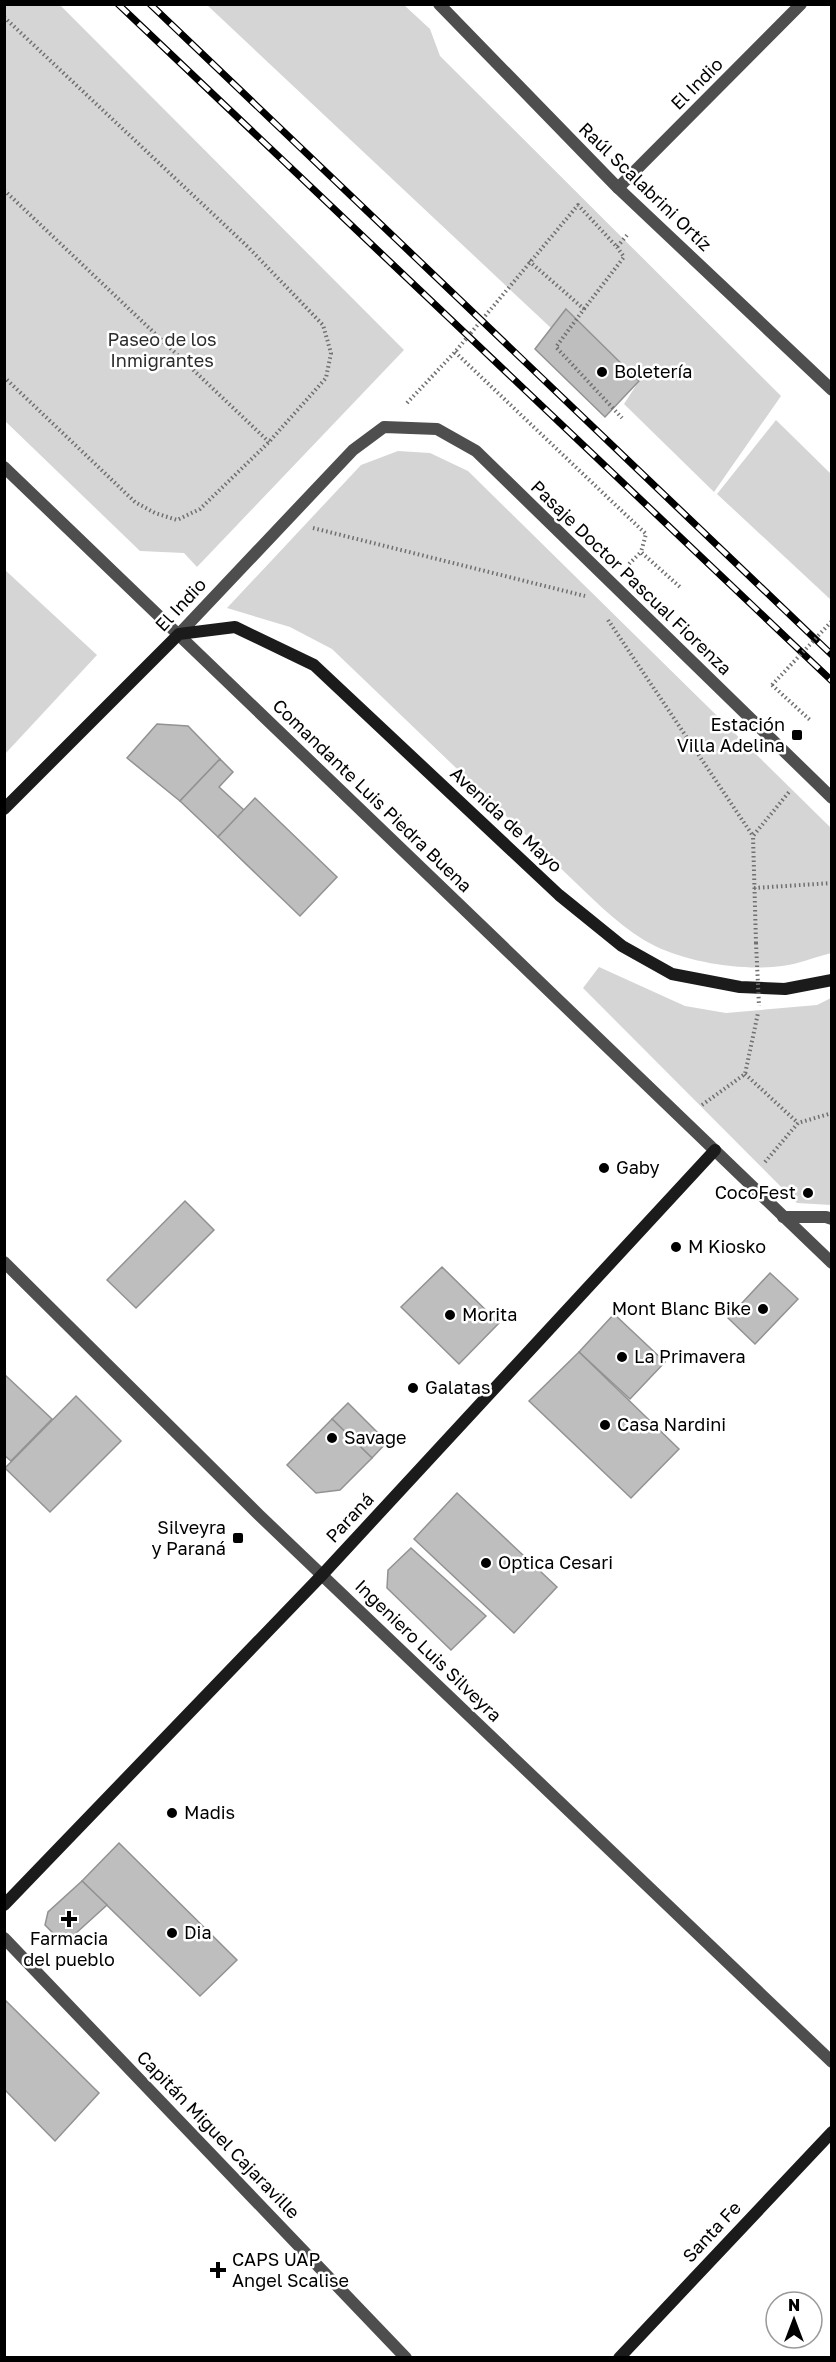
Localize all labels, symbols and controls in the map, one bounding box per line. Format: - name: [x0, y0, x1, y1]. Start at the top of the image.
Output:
- street label: El Indio: [666, 53, 727, 114]
- street label: Raúl Scalabrini Ortíz: [575, 117, 717, 255]
- park label: Paseo de los Inmigrantes: [108, 328, 217, 371]
- place label: Boletería: [614, 360, 693, 382]
- marker: Boletería: [595, 365, 609, 379]
- street label: Pasaje Doctor Pascual Fiorenza: [527, 475, 737, 679]
- street label: El Indio: [150, 573, 210, 635]
- street label: Comandante Luis Piedra Buena: [269, 694, 477, 896]
- place label: Estación Villa Adelina: [677, 713, 785, 756]
- marker: Estación Villa Adelina: [790, 728, 804, 742]
- street label: Avenida de Mayo: [446, 762, 567, 877]
- place label: Gaby: [616, 1156, 660, 1178]
- marker: Gaby: [597, 1161, 611, 1175]
- place label: CocoFest: [715, 1181, 796, 1203]
- marker: CocoFest: [801, 1186, 815, 1200]
- place label: M Kiosko: [688, 1235, 766, 1257]
- marker: M Kiosko: [669, 1240, 683, 1254]
- place label: Mont Blanc Bike: [612, 1297, 751, 1319]
- marker: Mont Blanc Bike: [756, 1302, 770, 1316]
- place label: Morita: [462, 1303, 518, 1325]
- marker: Morita: [443, 1308, 457, 1322]
- place label: La Primavera: [634, 1345, 746, 1367]
- marker: La Primavera: [615, 1350, 629, 1364]
- place label: Galatas: [425, 1376, 491, 1398]
- marker: Galatas: [406, 1381, 420, 1395]
- place label: Casa Nardini: [617, 1413, 726, 1435]
- marker: Casa Nardini: [598, 1418, 612, 1432]
- place label: Savage: [344, 1426, 407, 1448]
- marker: Savage: [325, 1431, 339, 1445]
- street label: Paraná: [321, 1488, 378, 1547]
- place label: Silveyra y Paraná: [151, 1516, 226, 1559]
- marker: Silveyra y Paraná: [231, 1531, 245, 1545]
- place label: Optica Cesari: [498, 1551, 613, 1573]
- marker: Optica Cesari: [479, 1556, 493, 1570]
- street label: Ingeniero Luis Silveyra: [351, 1575, 506, 1726]
- place label: Madis: [184, 1801, 235, 1823]
- marker: Madis: [165, 1806, 179, 1820]
- marker: Farmacia del pueblo: [62, 1912, 76, 1926]
- place label: Dia: [184, 1921, 212, 1943]
- marker: Dia: [165, 1926, 179, 1940]
- place label: Farmacia del pueblo: [23, 1927, 115, 1970]
- street label: Capitán Miguel Cajaraville: [133, 2046, 305, 2223]
- street label: Santa Fe: [678, 2196, 745, 2266]
- place label: CAPS UAP Angel Scalise: [232, 2248, 349, 2291]
- marker: CAPS UAP Angel Scalise: [209, 2261, 227, 2279]
- north arrow: [764, 2290, 824, 2350]
- text: N: [788, 2295, 800, 2315]

